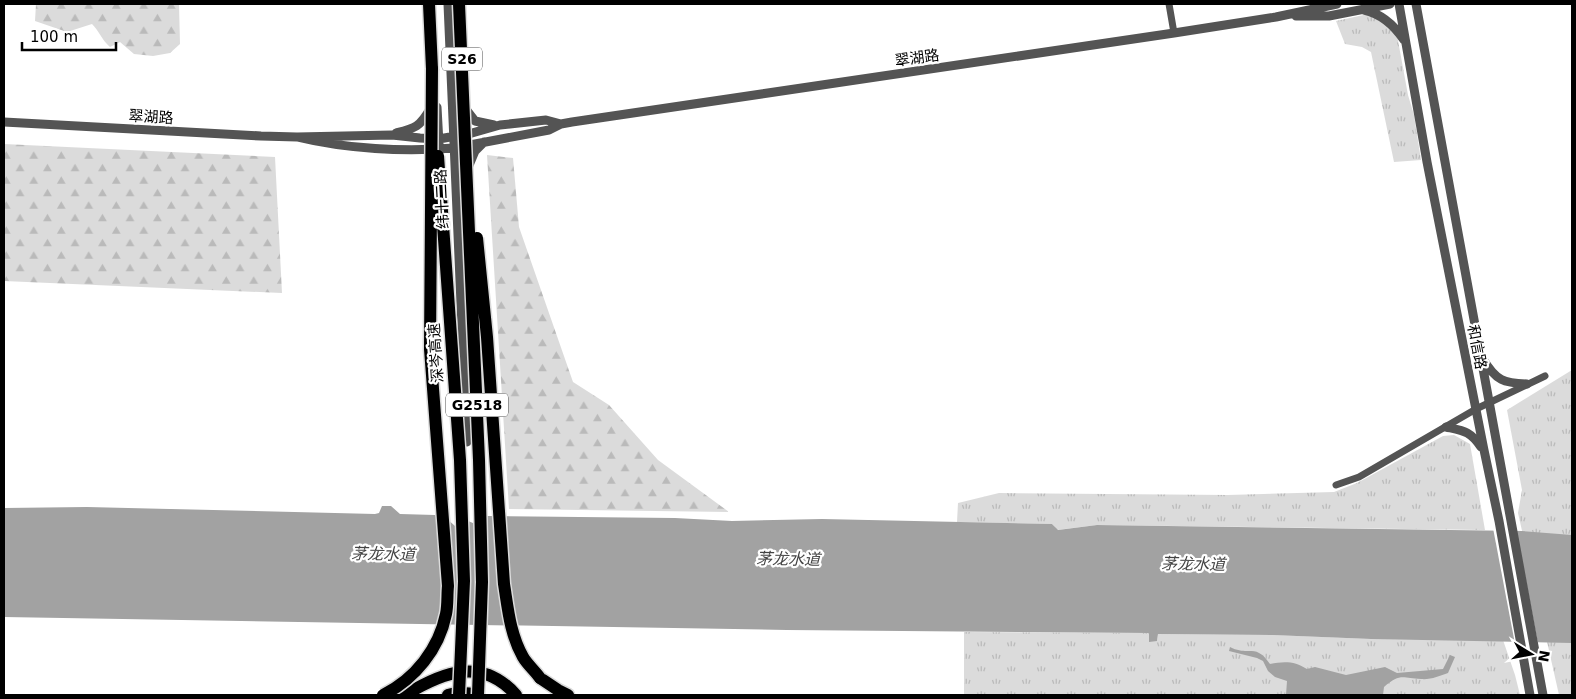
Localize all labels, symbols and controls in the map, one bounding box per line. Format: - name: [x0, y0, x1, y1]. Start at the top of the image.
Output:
- scale bar: [22, 20, 116, 52]
- text: 100 m: [30, 28, 78, 46]
- street label: 翠湖路: [893, 46, 941, 70]
- road number: S26: [442, 48, 482, 70]
- street label: 翠湖路: [128, 107, 174, 127]
- street label: 纬十二路: [431, 169, 453, 229]
- street label: 深岑高速: [425, 322, 447, 384]
- street label: 和信路: [1464, 323, 1490, 371]
- road number: G2518: [446, 394, 508, 416]
- water label: 茅龙水道: [351, 544, 417, 564]
- water label: 茅龙水道: [756, 549, 822, 569]
- water label: 茅龙水道: [1161, 554, 1227, 574]
- north arrow: [1506, 629, 1556, 679]
- text: N: [1535, 649, 1553, 663]

